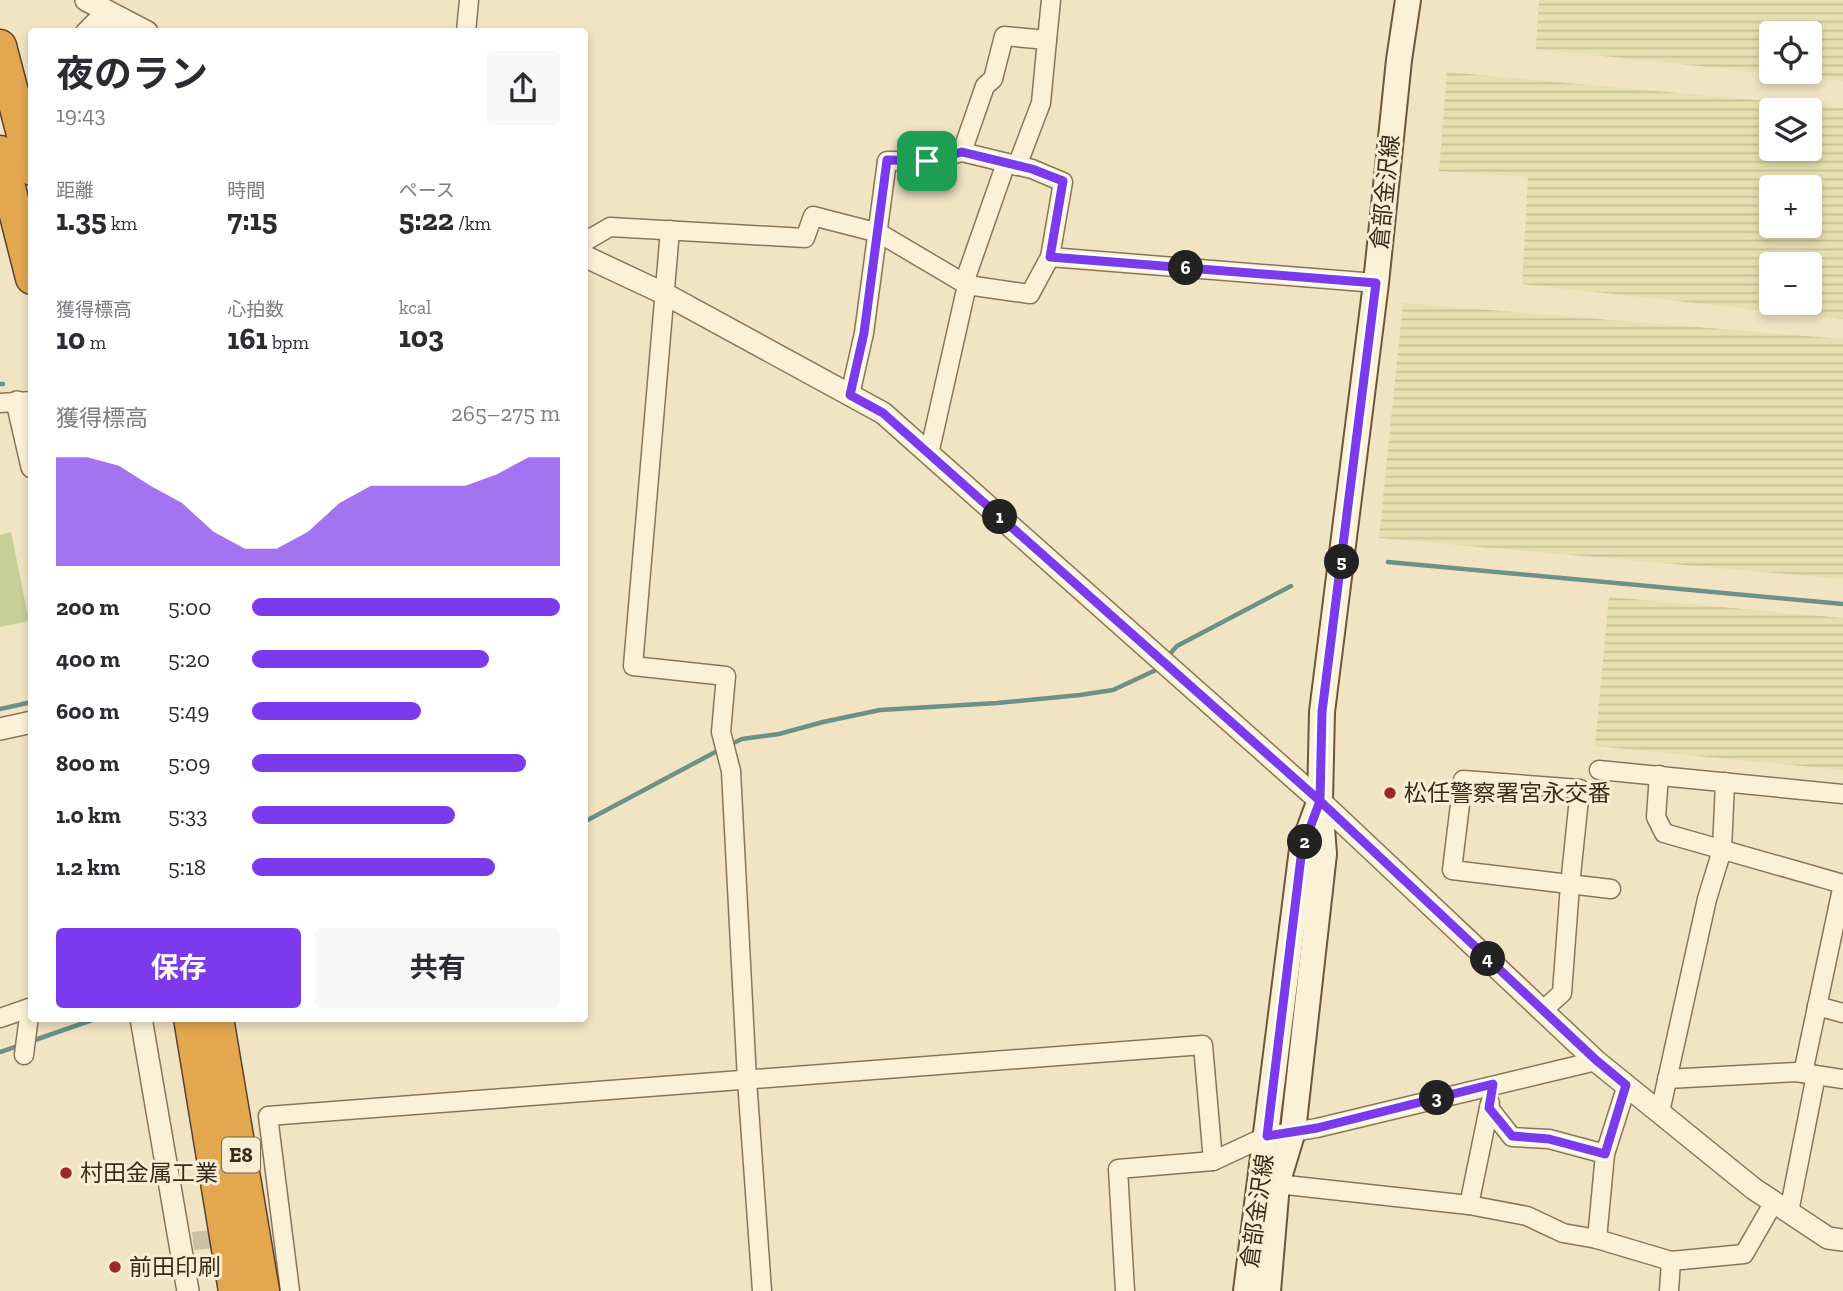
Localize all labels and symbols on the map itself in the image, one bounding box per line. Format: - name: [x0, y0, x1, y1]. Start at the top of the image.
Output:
- pin: [897, 131, 957, 191]
- street label: 倉部金沢線: [1365, 133, 1405, 251]
- pin: 6: [1168, 250, 1204, 286]
- pin: 1: [982, 500, 1018, 534]
- pin: 5: [1324, 544, 1360, 580]
- place label: 松任警察署宮永交番: [1404, 779, 1611, 807]
- marker: 松任警察署宮永交番: [1382, 785, 1398, 801]
- pin: 2: [1288, 824, 1322, 860]
- pin: 4: [1470, 942, 1506, 976]
- pin: 3: [1420, 1080, 1454, 1116]
- road number: E8: [222, 1138, 260, 1172]
- street label: 倉部金沢線: [1235, 1152, 1279, 1270]
- place label: 村田金属工業: [80, 1159, 218, 1187]
- marker: 村田金属工業: [58, 1165, 74, 1181]
- place label: 前田印刷: [129, 1253, 221, 1281]
- marker: 前田印刷: [107, 1259, 123, 1275]

